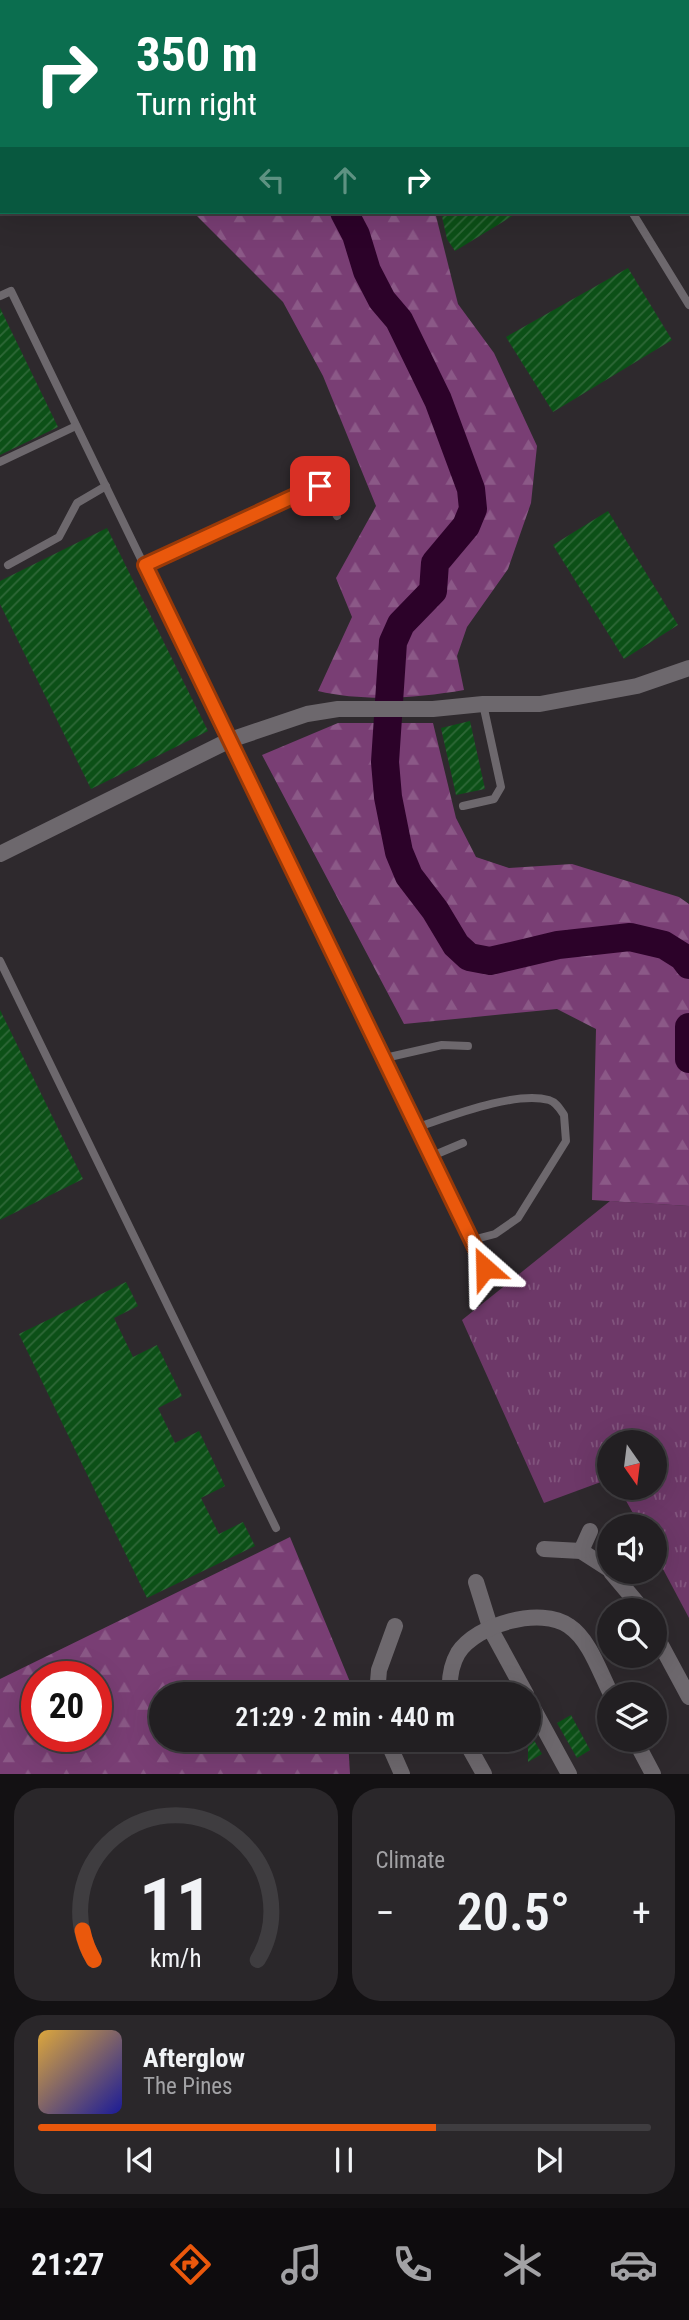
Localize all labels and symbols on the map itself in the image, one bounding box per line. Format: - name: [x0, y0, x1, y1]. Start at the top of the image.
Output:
- pin: [290, 456, 350, 516]
- position arrow: [448, 1231, 522, 1305]
- north arrow: [597, 1430, 667, 1500]
- speed limit sign: 20: [21, 1661, 112, 1752]

